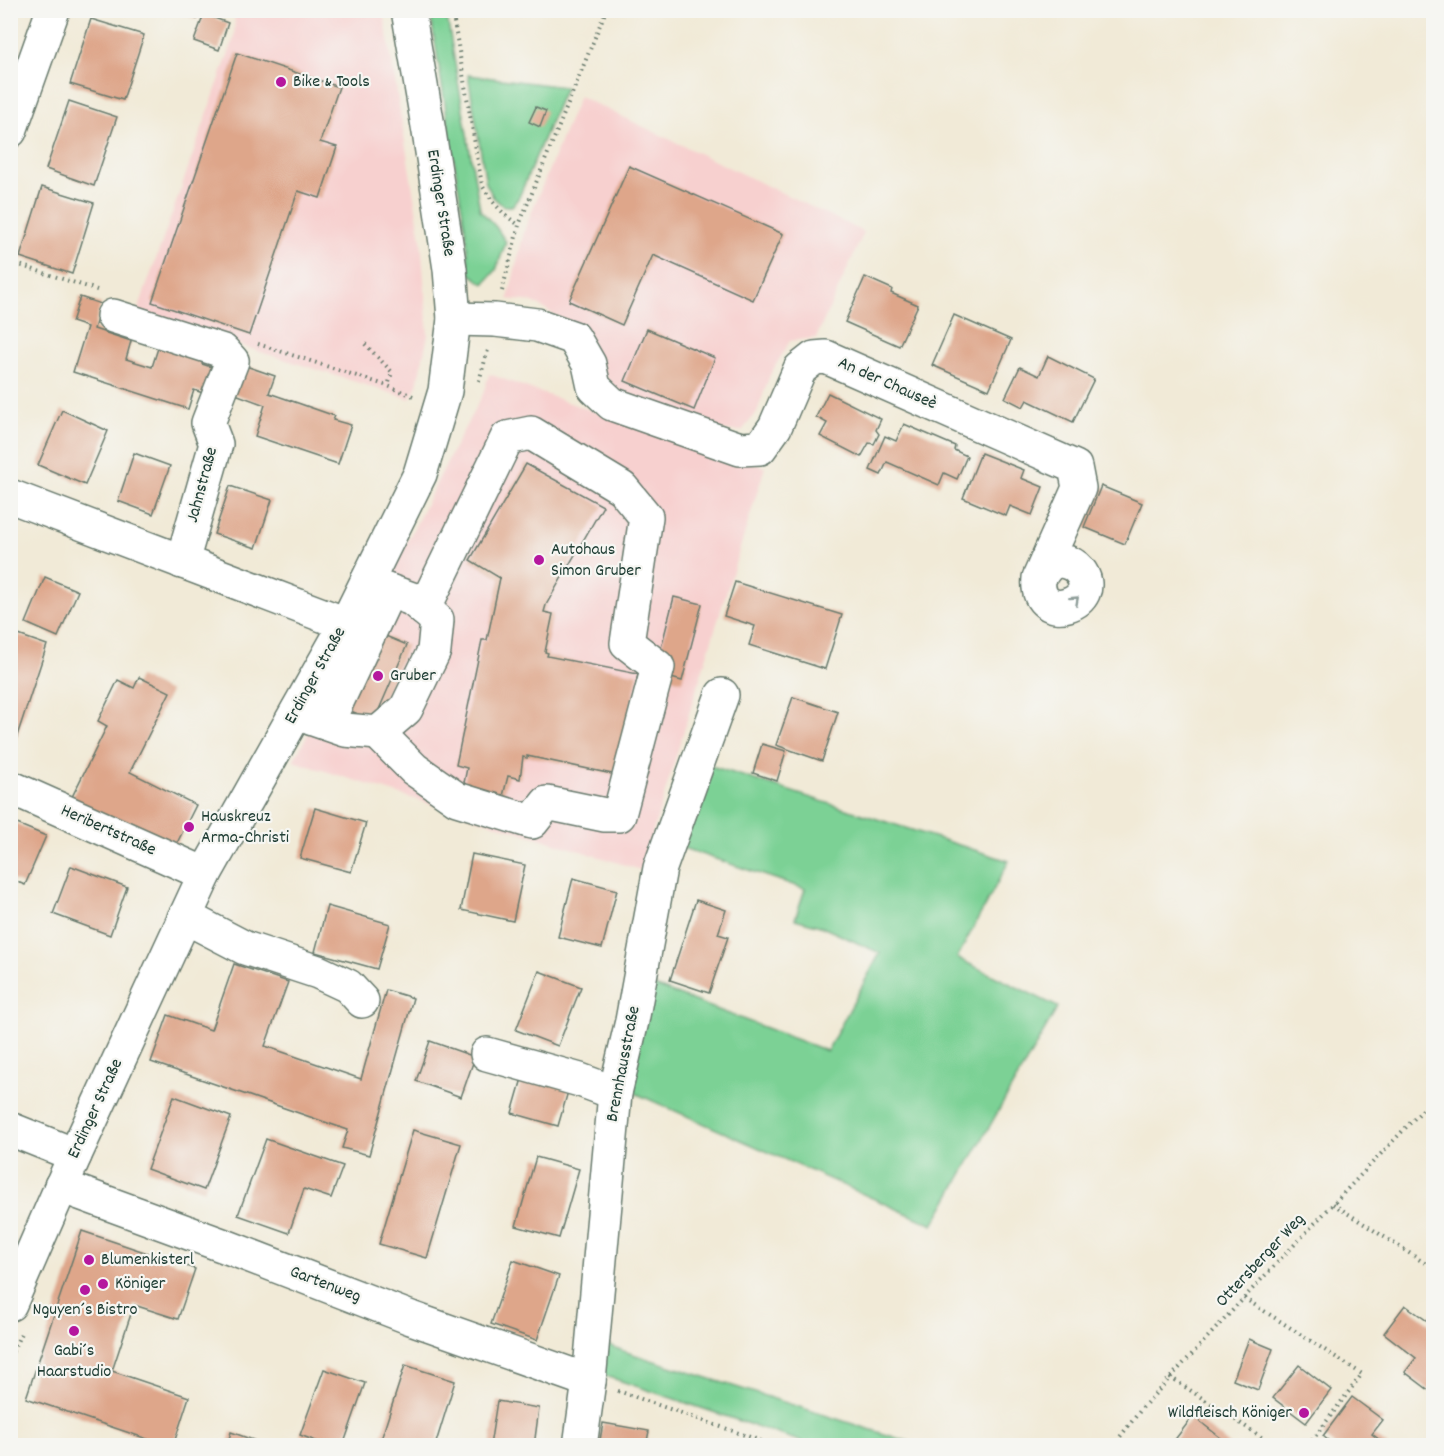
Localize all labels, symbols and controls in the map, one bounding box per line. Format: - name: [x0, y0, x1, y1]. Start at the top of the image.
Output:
- place label: Bike & Tools: [293, 70, 370, 95]
- marker: Bike & Tools: [274, 75, 288, 89]
- street label: Erdinger Straße: [419, 148, 461, 258]
- street label: An der Chauseè: [833, 351, 941, 417]
- street label: Jahnstraße: [181, 444, 225, 526]
- place label: Autohaus Simon Gruber: [551, 538, 641, 584]
- marker: Autohaus Simon Gruber: [532, 553, 546, 567]
- one-way arrow: [1068, 596, 1079, 607]
- street label: Erdinger Straße: [279, 623, 353, 729]
- place label: Gruber: [390, 664, 436, 689]
- marker: Gruber: [371, 669, 385, 683]
- street label: Heribertstraße: [56, 799, 160, 863]
- place label: Hauskreuz Arma-Christi: [201, 805, 289, 851]
- marker: Hauskreuz Arma-Christi: [182, 820, 196, 834]
- street label: Brennhausstraße: [601, 1004, 648, 1124]
- street label: Erdinger Straße: [62, 1055, 130, 1163]
- street label: Ottersberger Weg: [1211, 1208, 1311, 1314]
- place label: Blumenkisterl: [101, 1248, 195, 1273]
- marker: Blumenkisterl: [82, 1253, 96, 1267]
- street label: Gartenweg: [286, 1260, 364, 1310]
- place label: Königer: [115, 1272, 166, 1297]
- marker: Königer: [96, 1277, 110, 1291]
- marker: Nguyen´s Bistro: [78, 1283, 92, 1297]
- place label: Nguyen´s Bistro: [32, 1298, 138, 1323]
- marker: Gabi´s Haarstudio: [67, 1324, 81, 1338]
- place label: Gabi´s Haarstudio: [37, 1339, 111, 1385]
- place label: Wildfleisch Königer: [1168, 1401, 1292, 1426]
- marker: Wildfleisch Königer: [1297, 1406, 1311, 1420]

